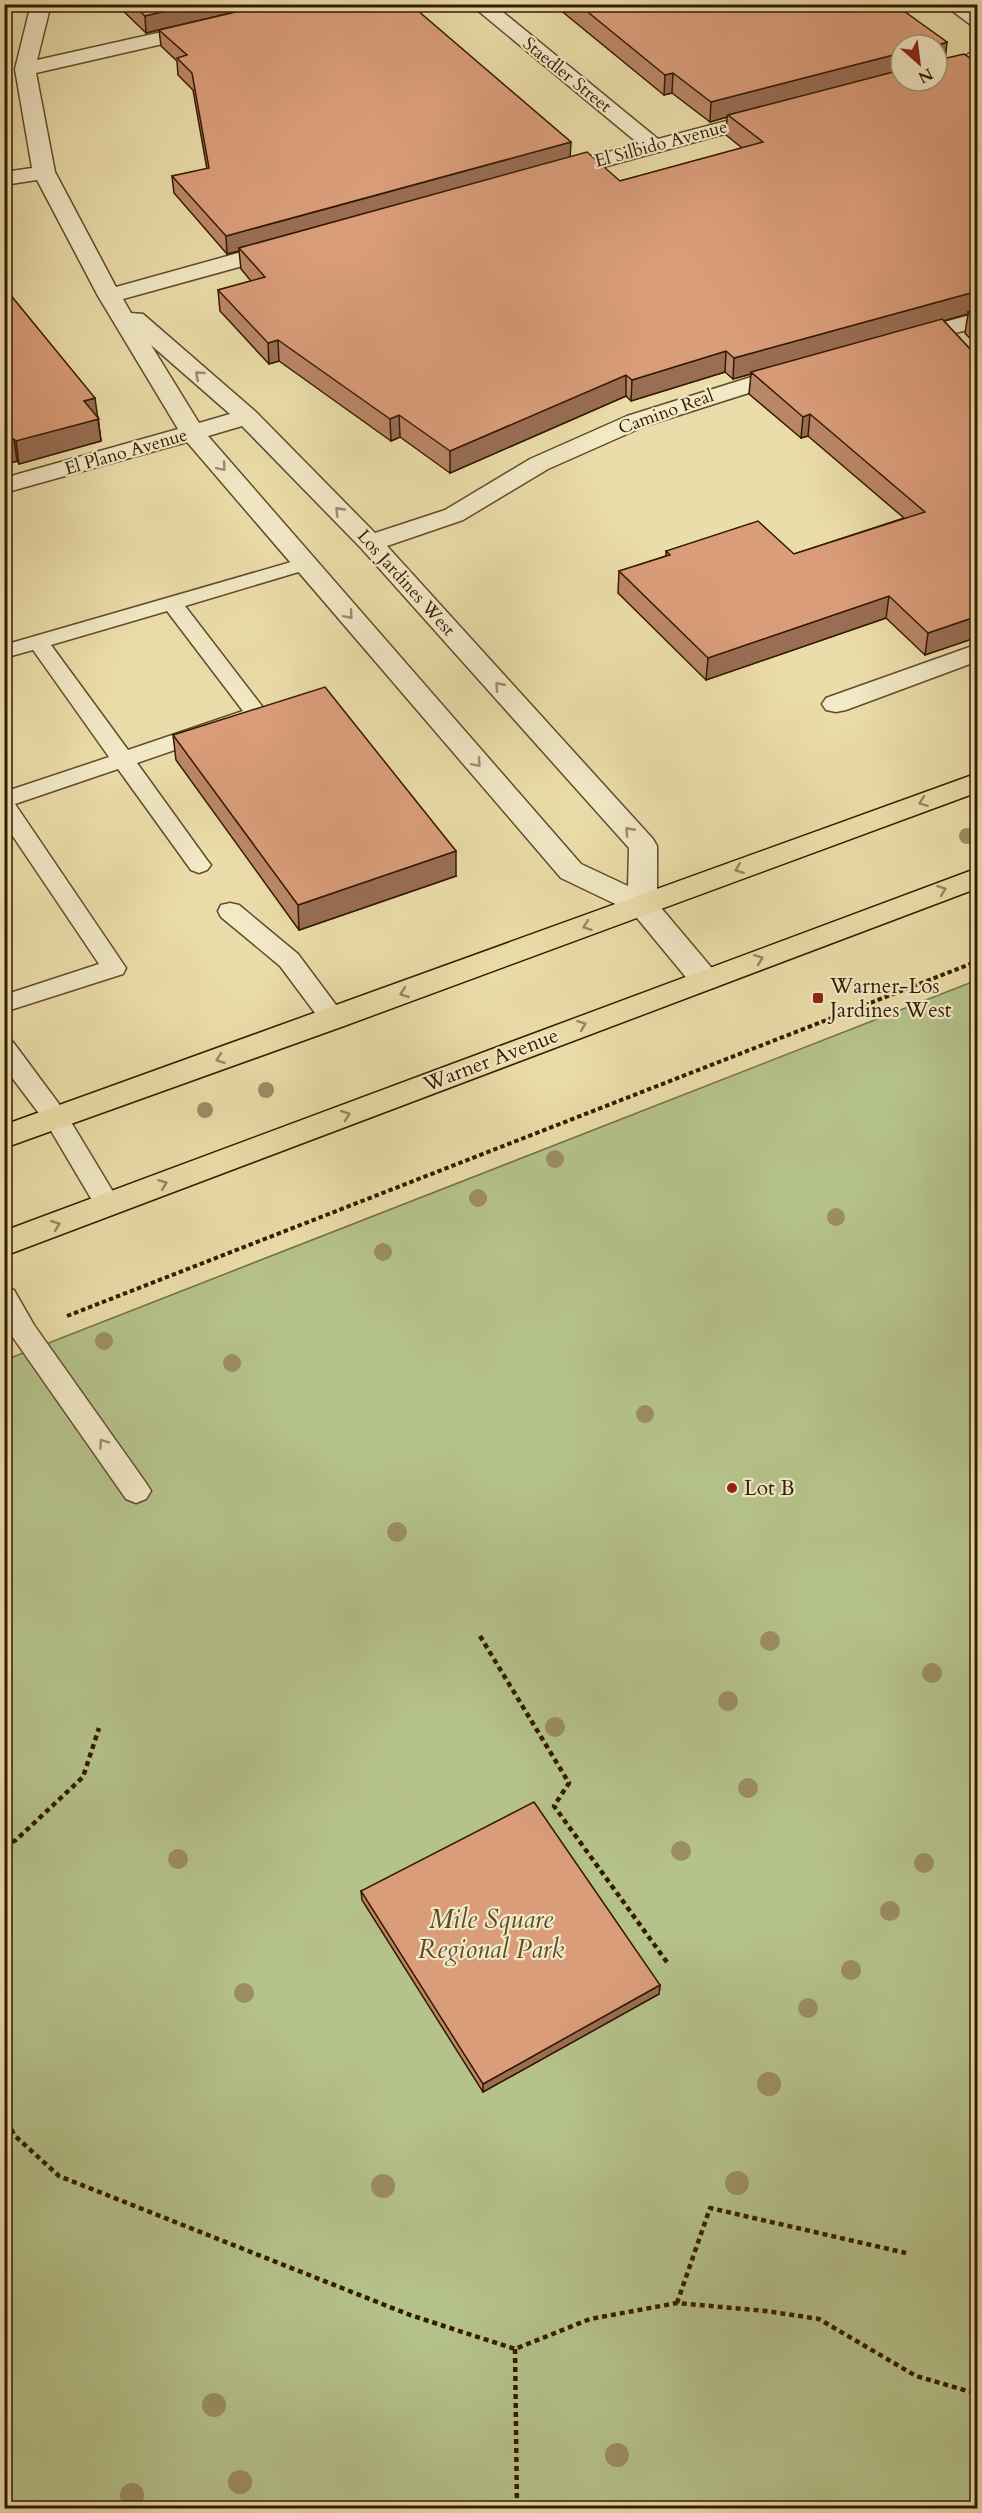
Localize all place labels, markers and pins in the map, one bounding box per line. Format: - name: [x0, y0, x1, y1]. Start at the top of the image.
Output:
- place label: Warner-Los Jardines West: [827, 972, 952, 1025]
- marker: Warner-Los Jardines West: [811, 991, 825, 1005]
- place label: Lot B: [744, 1474, 795, 1503]
- marker: Lot B: [725, 1481, 739, 1495]

